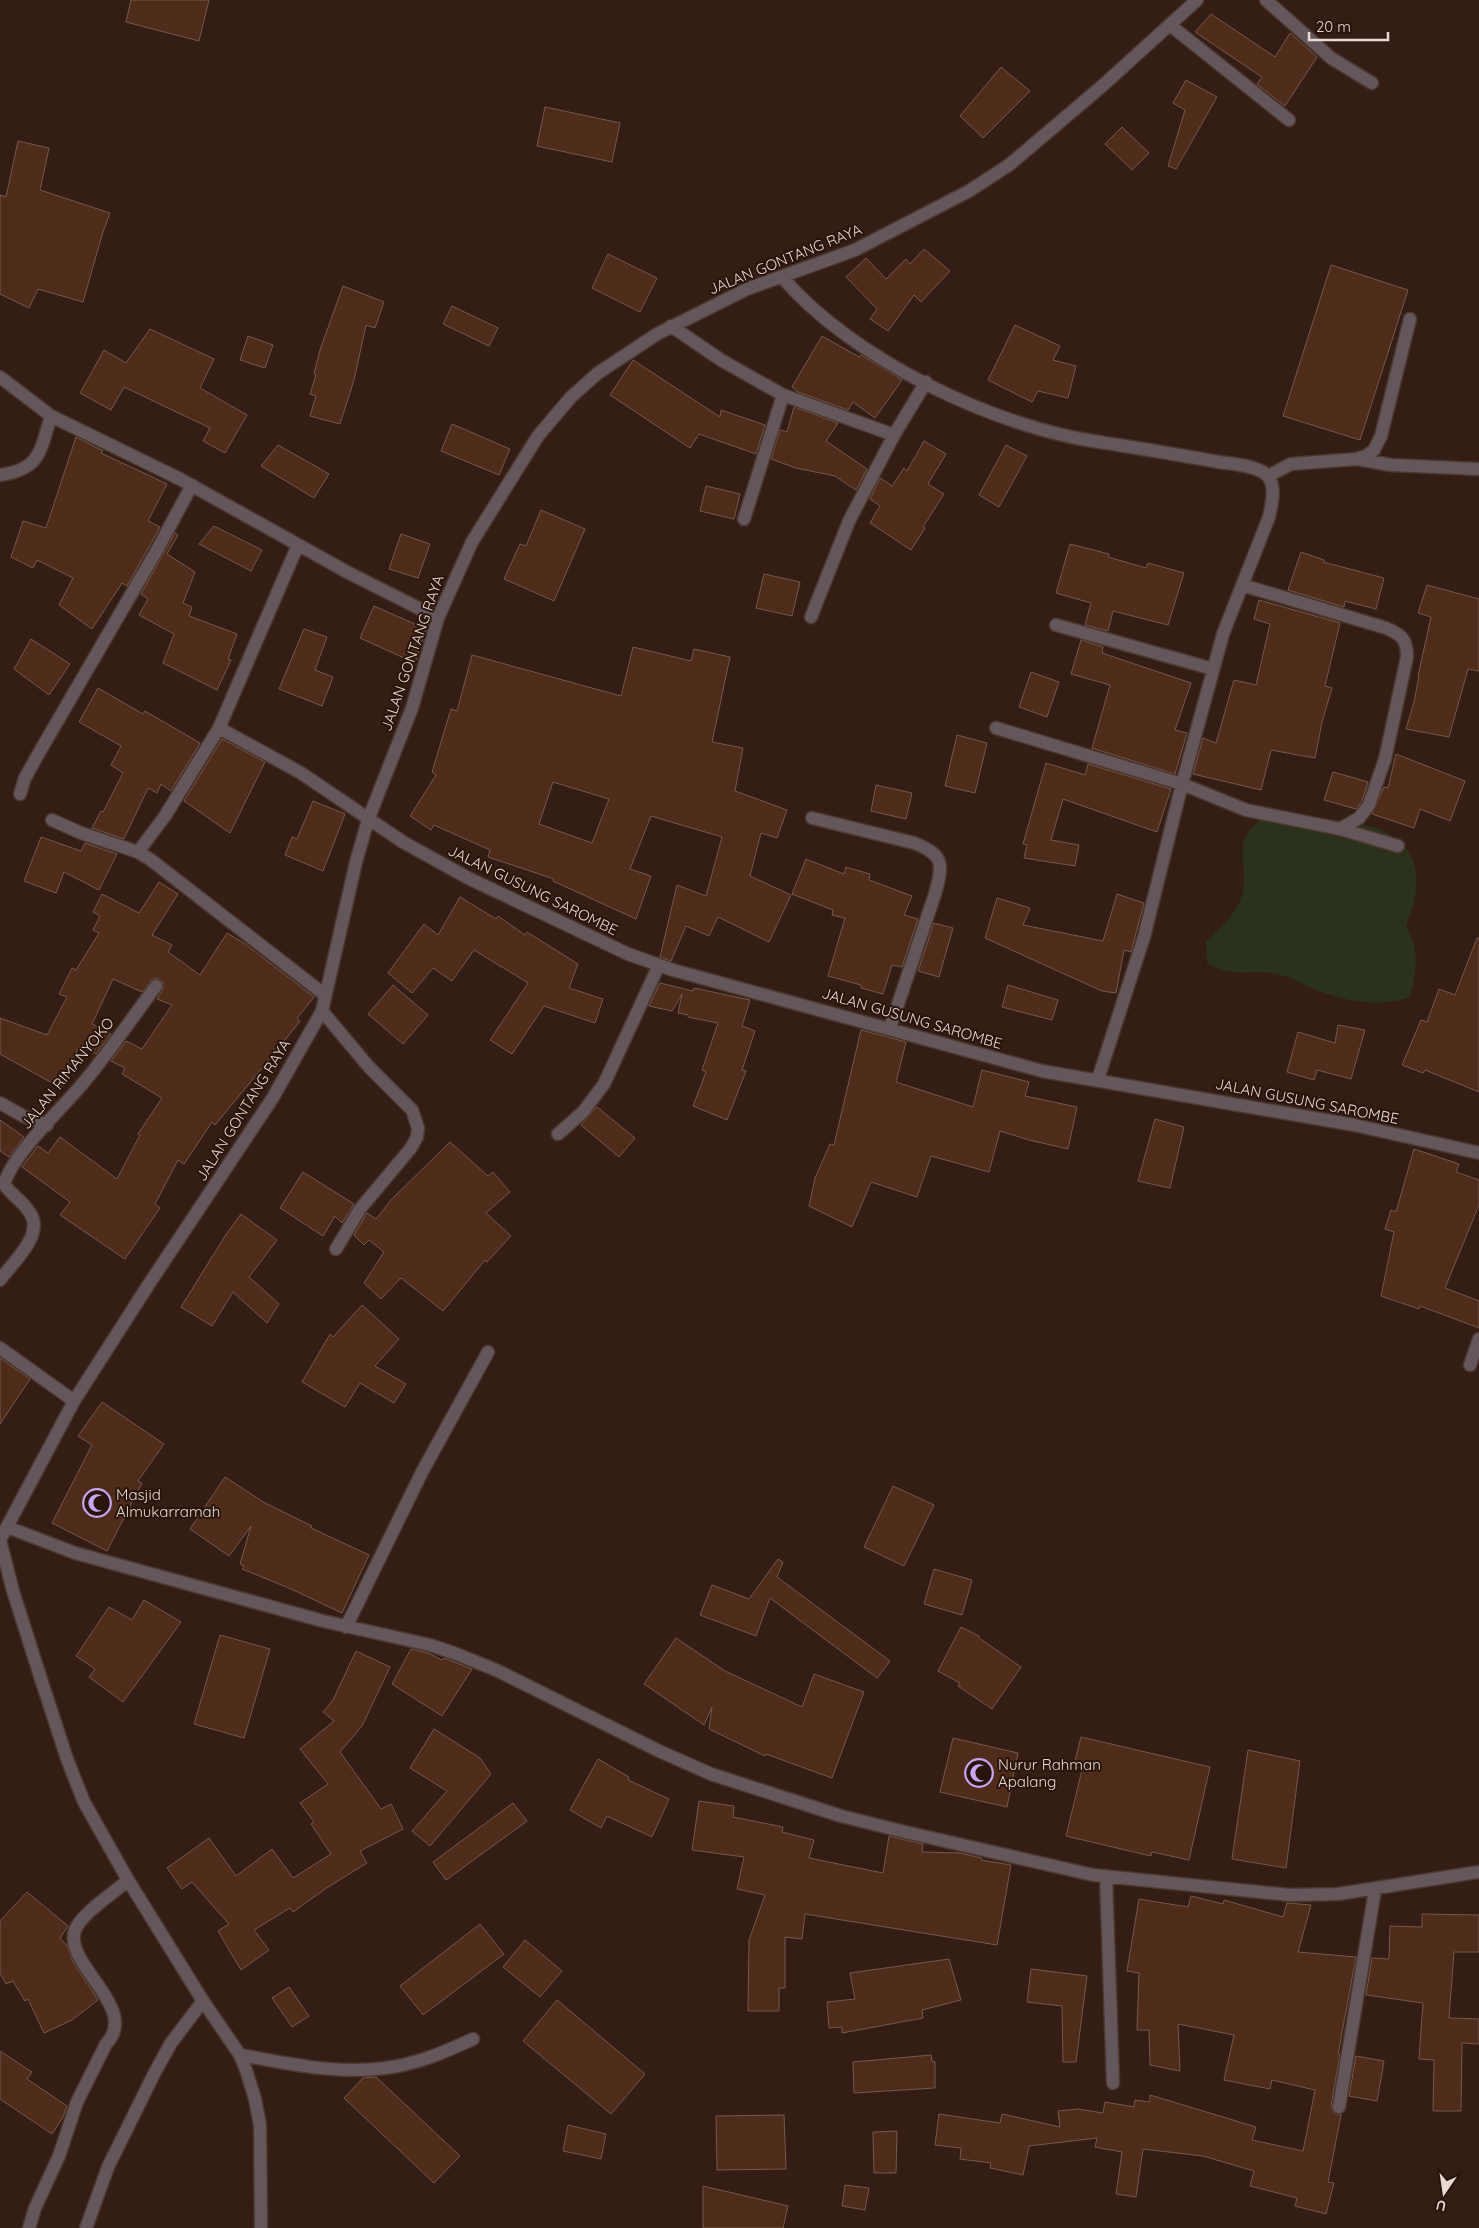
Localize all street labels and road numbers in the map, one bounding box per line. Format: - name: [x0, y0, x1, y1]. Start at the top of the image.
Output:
- street label: JALAN GONTANG RAYA: [706, 219, 865, 298]
- street label: JALAN GONTANG RAYA: [376, 572, 448, 733]
- street label: JALAN GUSUNG SAROMBE: [445, 841, 621, 939]
- street label: JALAN GUSUNG SAROMBE: [820, 983, 1004, 1053]
- street label: JALAN RIMANYOKO: [16, 1013, 118, 1133]
- street label: JALAN GONTANG RAYA: [192, 1035, 295, 1184]
- street label: JALAN GUSUNG SAROMBE: [1214, 1074, 1400, 1128]

